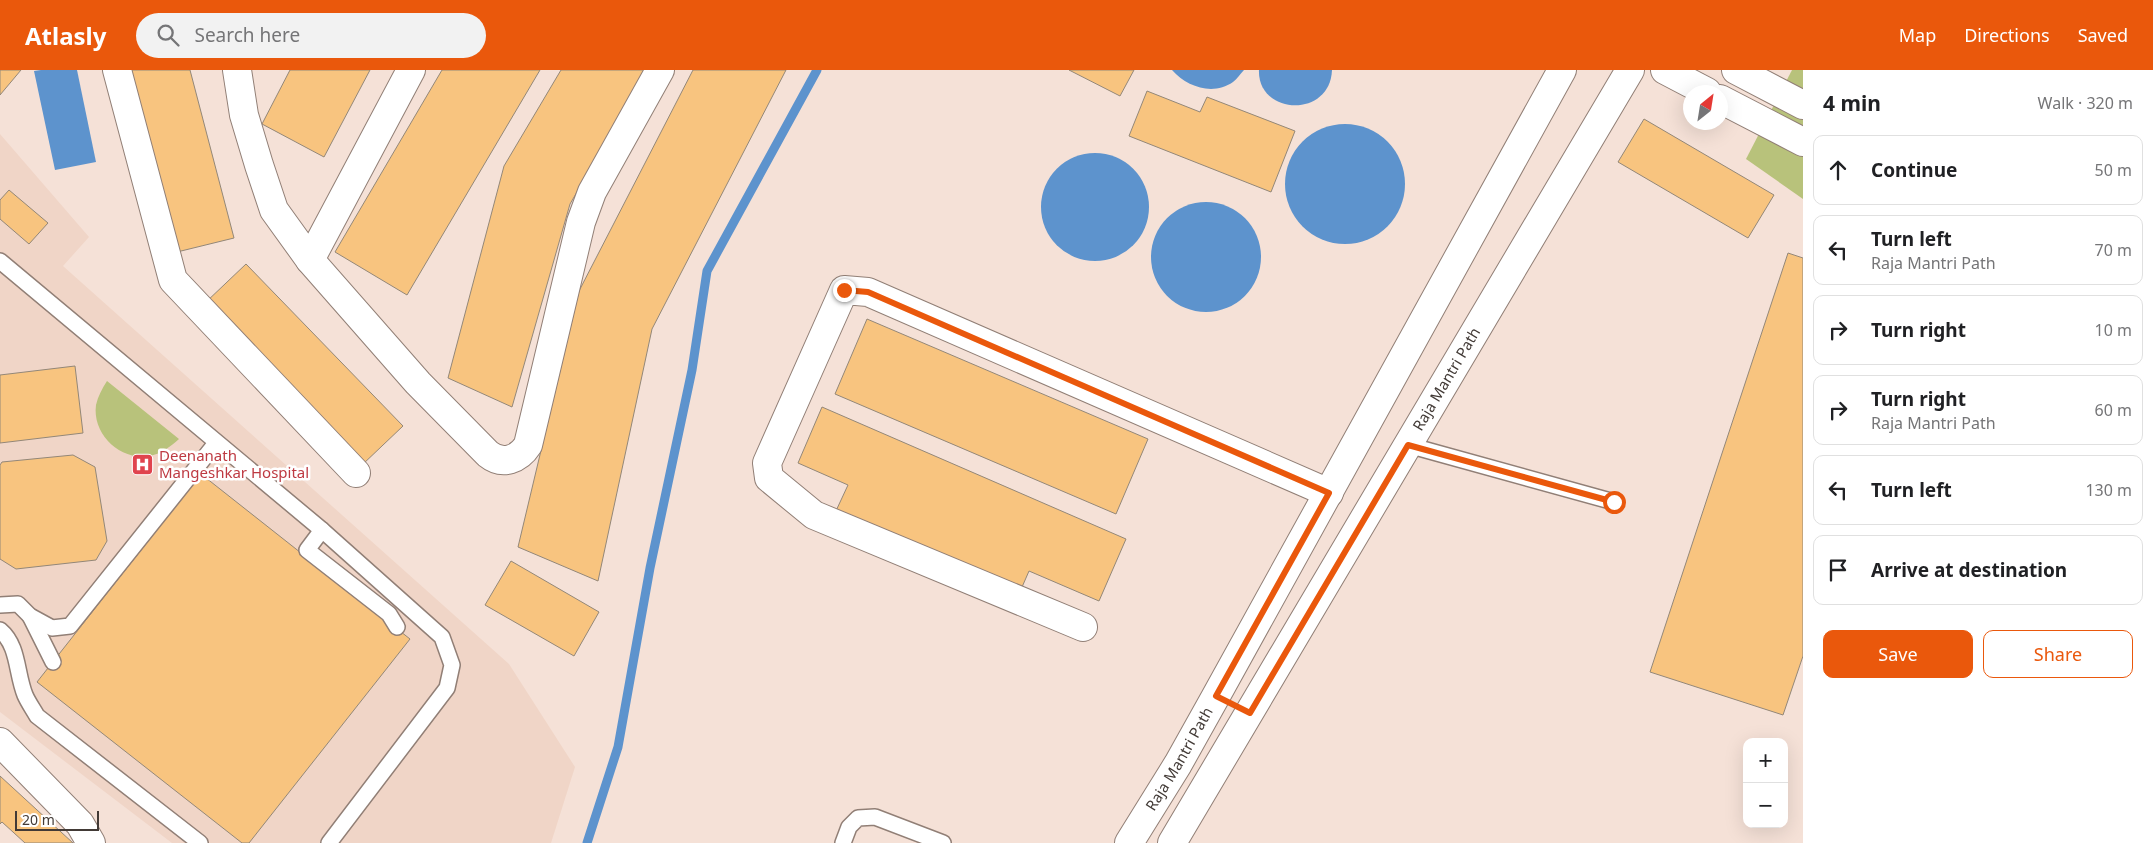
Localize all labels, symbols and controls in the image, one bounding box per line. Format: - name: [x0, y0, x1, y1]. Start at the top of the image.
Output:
- search box: [136, 13, 486, 58]
- text: Atlasly: [25, 19, 106, 52]
- icon: search: [154, 21, 182, 49]
- text: Search here: [194, 22, 300, 48]
- text: Map: [1899, 23, 1936, 47]
- text: Directions: [1964, 23, 2050, 47]
- text: Saved: [2078, 23, 2128, 47]
- north arrow: [1683, 85, 1728, 130]
- text: 4 min: [1823, 89, 1881, 117]
- text: Walk · 320 m: [2038, 92, 2133, 114]
- icon: ahead: [1824, 156, 1852, 184]
- text: Continue: [1871, 157, 1957, 183]
- text: 50 m: [2095, 159, 2132, 181]
- text: Turn left: [1871, 226, 1952, 252]
- icon: left: [1824, 236, 1852, 264]
- text: 70 m: [2095, 239, 2132, 261]
- text: Raja Mantri Path: [1871, 252, 1996, 274]
- route end: [833, 279, 856, 302]
- icon: right: [1824, 316, 1852, 344]
- text: Turn right: [1871, 317, 1966, 343]
- text: 10 m: [2095, 319, 2132, 341]
- street label: Raja Mantri Path: [1407, 323, 1484, 434]
- text: Turn right: [1871, 386, 1966, 412]
- icon: right: [1824, 396, 1852, 424]
- text: 60 m: [2095, 399, 2132, 421]
- text: Raja Mantri Path: [1871, 412, 1996, 434]
- place label: Deenanath Mangeshkar Hospital: [159, 445, 309, 482]
- hospital icon: Deenanath Mangeshkar Hospital: [131, 453, 155, 477]
- icon: left: [1824, 476, 1852, 504]
- text: Turn left: [1871, 477, 1952, 503]
- text: 130 m: [2085, 479, 2132, 501]
- route start: [1603, 491, 1626, 514]
- icon: arrive: [1824, 556, 1852, 584]
- text: Arrive at destination: [1871, 557, 2067, 583]
- button: Save: [1823, 630, 1973, 678]
- button: Share: [1983, 630, 2133, 678]
- street label: Raja Mantri Path: [1141, 703, 1217, 814]
- map controls: [1743, 738, 1788, 828]
- button: +: [1743, 738, 1788, 783]
- button: −: [1743, 783, 1788, 828]
- scale bar: [15, 808, 99, 831]
- text: 20 m: [22, 810, 55, 829]

